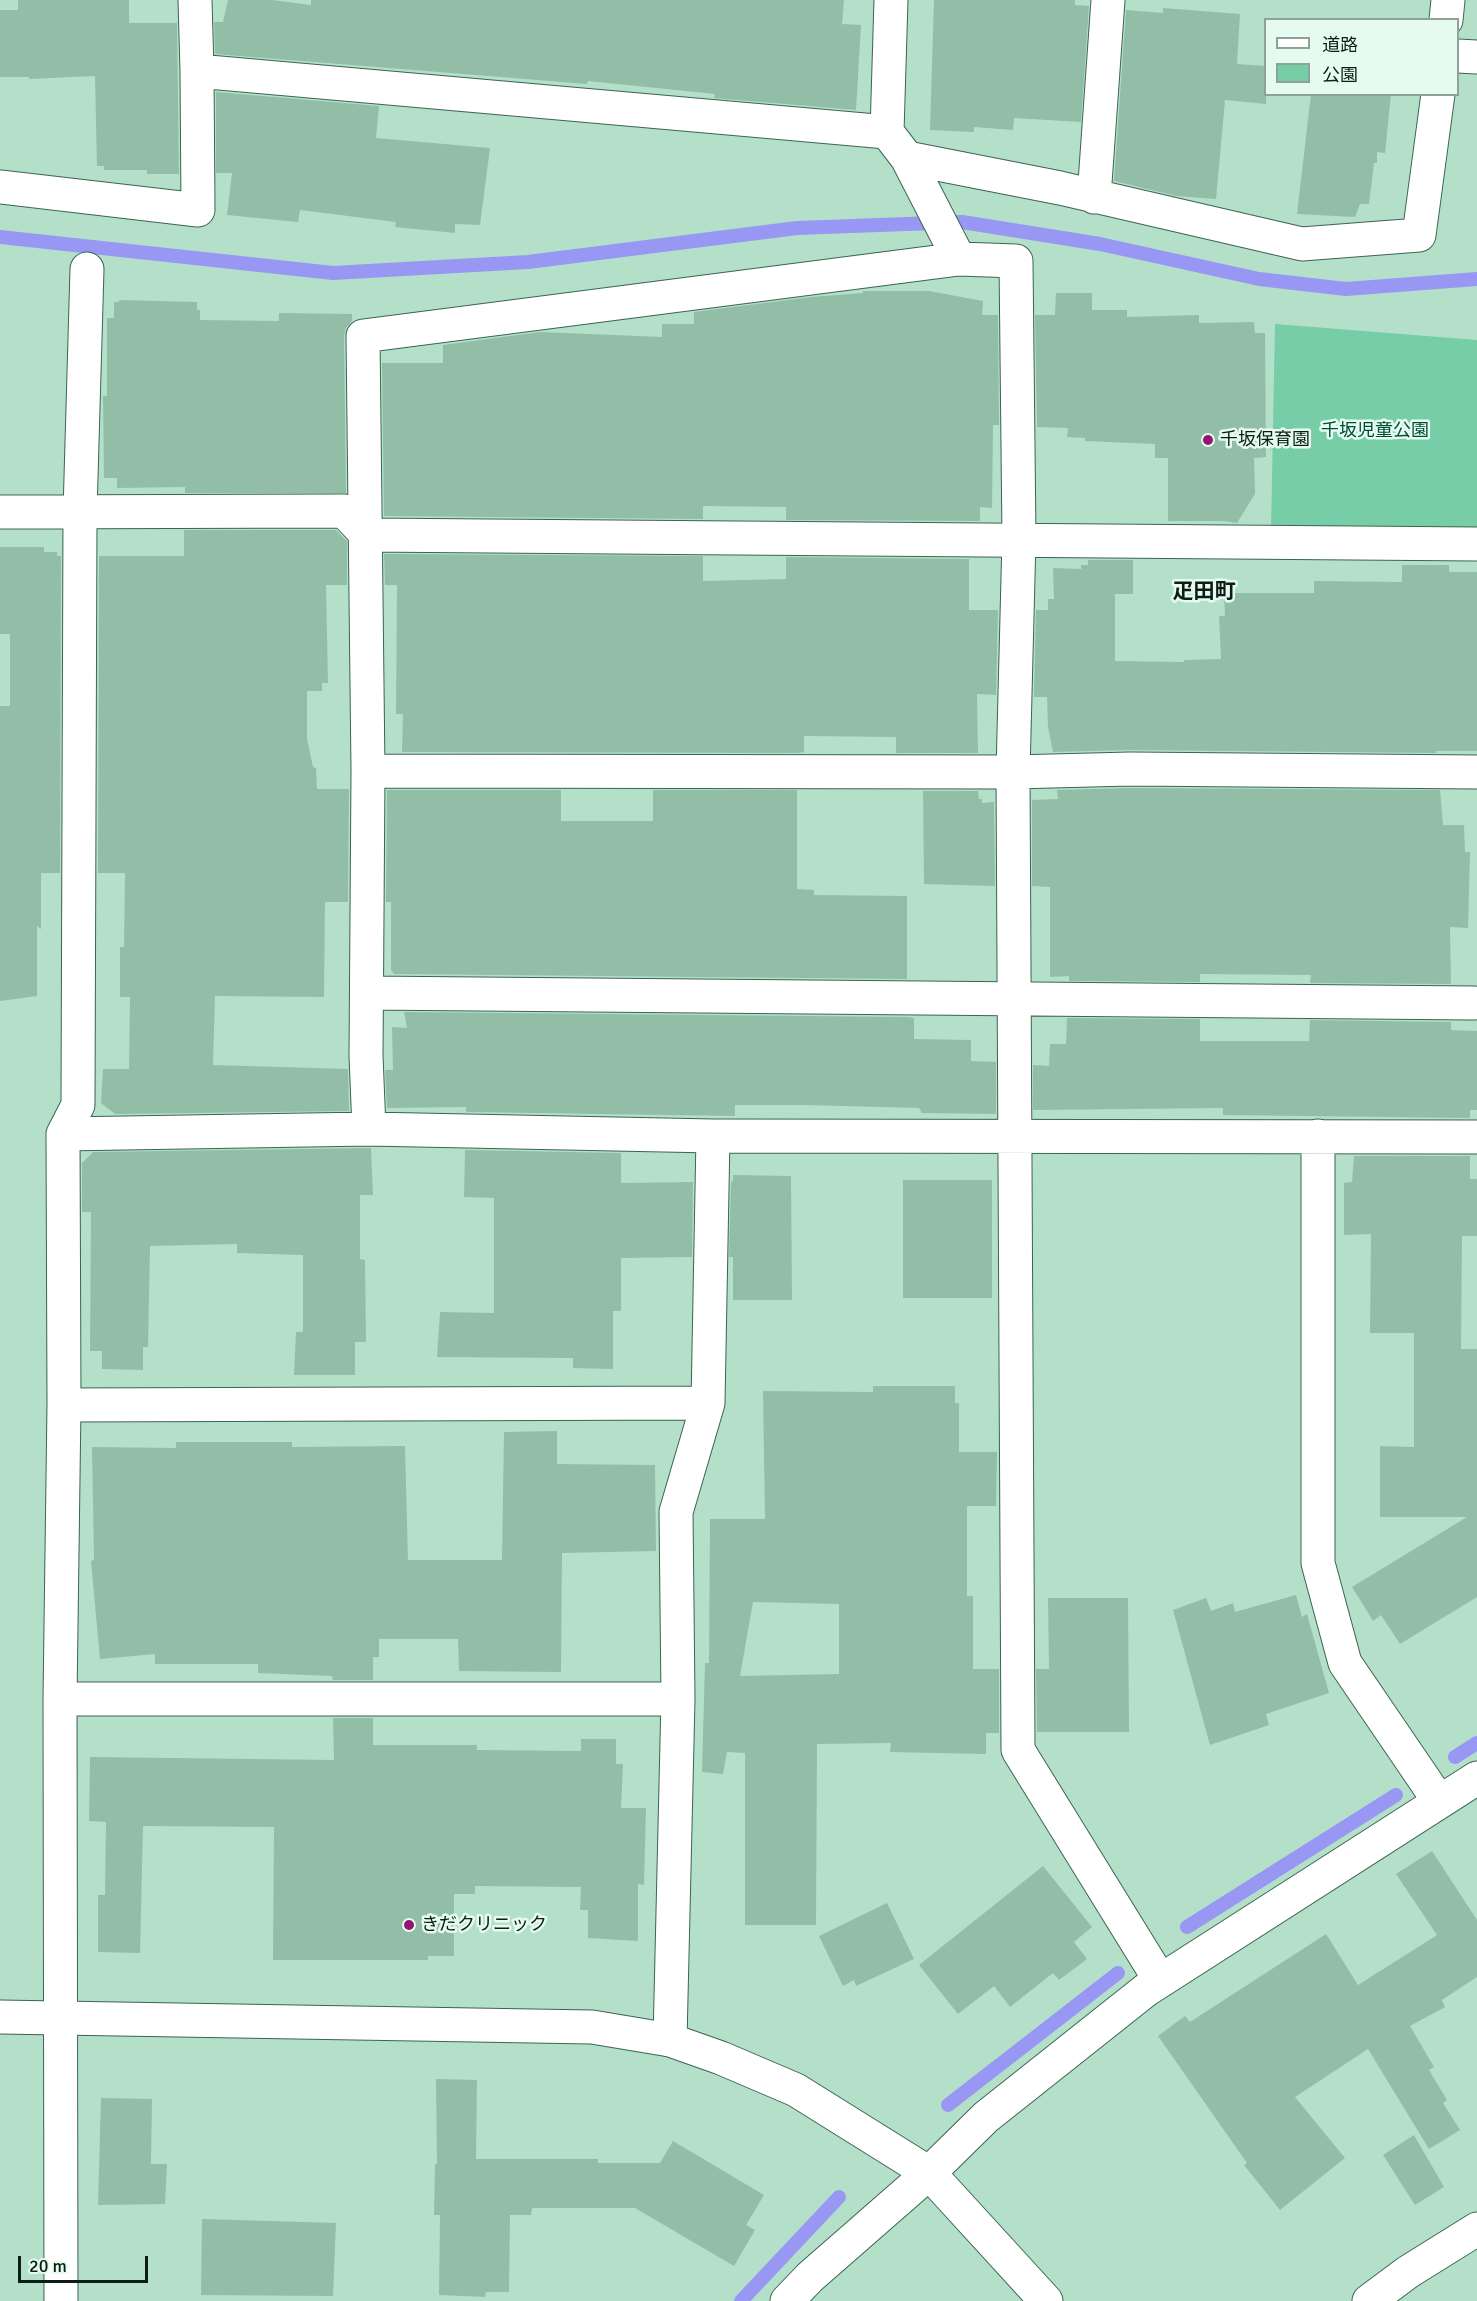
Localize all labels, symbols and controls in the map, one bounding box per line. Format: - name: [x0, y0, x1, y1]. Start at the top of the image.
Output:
- legend: [1264, 18, 1459, 96]
- text: 道路: [1322, 34, 1358, 56]
- text: 公園: [1322, 64, 1358, 86]
- park label: 千坂児童公園: [1321, 420, 1429, 442]
- place label: 千坂保育園: [1220, 429, 1310, 451]
- marker: 千坂保育園: [1201, 433, 1215, 447]
- district label: 疋田町: [1173, 579, 1235, 605]
- place label: きだクリニック: [421, 1914, 547, 1936]
- marker: きだクリニック: [402, 1918, 416, 1932]
- scale bar: [21, 2244, 152, 2282]
- text: 20 m: [29, 2255, 67, 2277]

